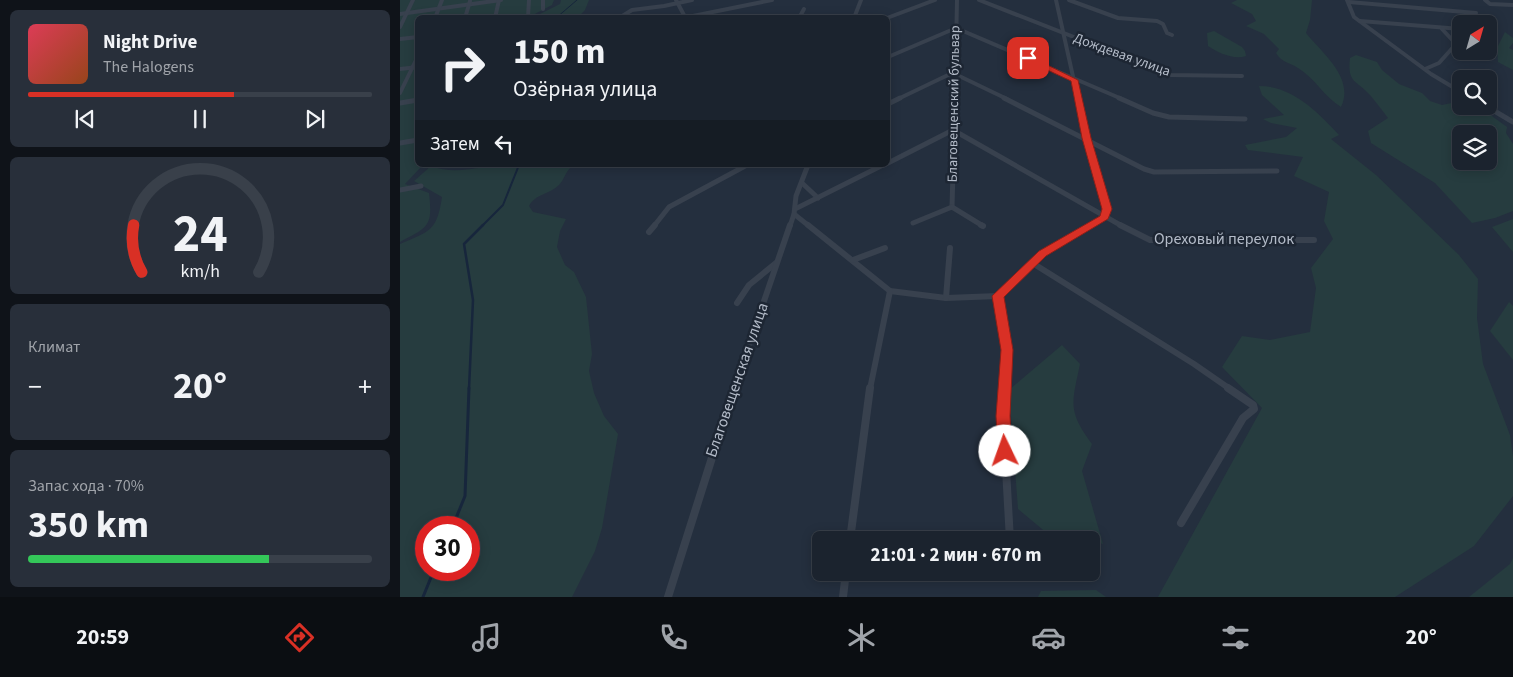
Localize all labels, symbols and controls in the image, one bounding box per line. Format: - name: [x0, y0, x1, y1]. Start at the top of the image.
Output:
- north arrow: [1452, 15, 1498, 60]
- map controls: [1452, 15, 1497, 170]
- street label: Благовещенский бульвар: [943, 25, 965, 183]
- text: 150 m: [513, 27, 605, 77]
- street label: Дождевая улица: [1071, 28, 1173, 82]
- text: Night Drive: [103, 29, 197, 56]
- icon: right: [430, 35, 495, 100]
- pin: [1007, 37, 1049, 79]
- icon: arrive: [1014, 44, 1042, 72]
- text: The Halogens: [103, 56, 194, 78]
- button: search: [1452, 70, 1497, 115]
- text: Озёрная улица: [513, 73, 657, 105]
- icon: previous: [71, 105, 99, 133]
- icon: pause: [186, 105, 214, 133]
- icon: next: [301, 105, 329, 133]
- button: layers: [1452, 125, 1497, 170]
- icon: left: [490, 130, 518, 158]
- text: Затем: [430, 131, 480, 158]
- text: 24: [173, 198, 227, 272]
- street label: Ореховый переулок: [1154, 228, 1294, 250]
- text: km/h: [180, 259, 220, 284]
- street label: Благовещенская улица: [700, 300, 774, 460]
- text: Климат: [28, 336, 80, 358]
- text: 20°: [173, 359, 227, 413]
- text: −: [28, 367, 42, 407]
- text: +: [358, 367, 372, 407]
- position arrow: [978, 424, 1030, 476]
- text: Запас хода · 70%: [28, 475, 144, 497]
- text: 350 km: [28, 498, 149, 552]
- speed limit sign: 30: [415, 516, 480, 581]
- text: 21:01 · 2 мин · 670 m: [870, 542, 1042, 569]
- icon: directions: [282, 620, 317, 655]
- icon: music: [469, 620, 504, 655]
- icon: phone: [656, 620, 691, 655]
- icon: climate: [844, 620, 879, 655]
- icon: car: [1031, 620, 1066, 655]
- icon: filters: [1218, 620, 1253, 655]
- text: 20:59: [76, 621, 129, 653]
- text: 20°: [1406, 621, 1437, 653]

